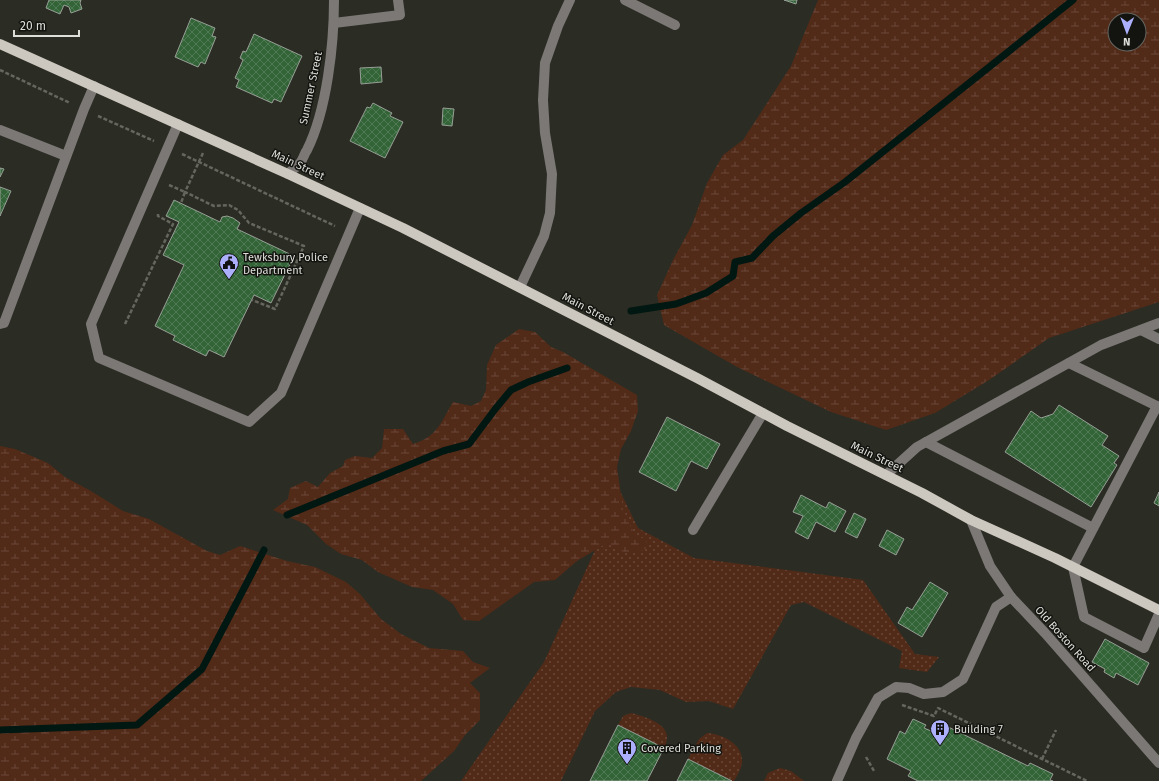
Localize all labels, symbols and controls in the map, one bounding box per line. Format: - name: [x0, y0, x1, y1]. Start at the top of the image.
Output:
- scale bar: [14, 12, 79, 38]
- north arrow: [1107, 12, 1147, 52]
- text: 20 m: [20, 19, 46, 33]
- text: N: [1123, 35, 1131, 48]
- street label: Summer Street: [297, 50, 325, 126]
- street label: Main Street: [269, 147, 327, 183]
- place label: Tewksbury Police Department: [243, 251, 328, 277]
- public building icon: Tewksbury Police Department: [218, 252, 240, 280]
- street label: Main Street: [560, 290, 616, 328]
- street label: Main Street: [849, 439, 905, 475]
- street label: Old Boston Road: [1032, 604, 1098, 674]
- building icon: Building 7: [929, 718, 951, 746]
- place label: Building 7: [954, 723, 1003, 736]
- building icon: Covered Parking: [616, 737, 638, 765]
- place label: Covered Parking: [641, 742, 721, 755]

